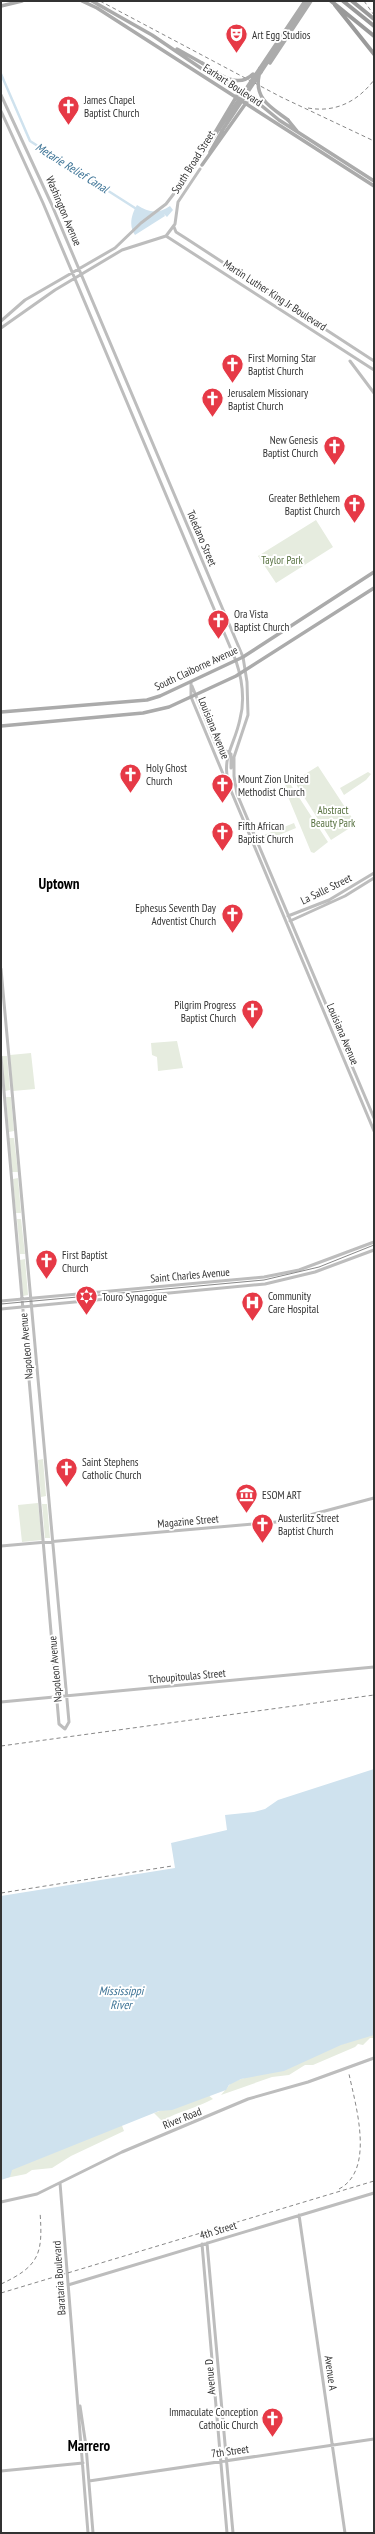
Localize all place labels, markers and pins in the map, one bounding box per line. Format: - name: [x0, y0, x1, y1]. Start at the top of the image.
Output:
- theatre icon: Art Egg Studios: [223, 22, 249, 55]
- place label: Art Egg Studios: [252, 28, 311, 42]
- church icon: James Chapel Baptist Church: [56, 93, 82, 126]
- place label: James Chapel Baptist Church: [83, 93, 139, 120]
- church icon: First Morning Star Baptist Church: [219, 351, 245, 384]
- place label: First Morning Star Baptist Church: [248, 351, 316, 378]
- church icon: Jerusalem Missionary Baptist Church: [199, 386, 225, 419]
- place label: Jerusalem Missionary Baptist Church: [227, 386, 309, 413]
- place label: New Genesis Baptist Church: [263, 433, 318, 460]
- church icon: New Genesis Baptist Church: [321, 433, 347, 466]
- place label: Greater Bethlehem Baptist Church: [269, 491, 340, 518]
- church icon: Greater Bethlehem Baptist Church: [342, 491, 368, 524]
- church icon: Ora Vista Baptist Church: [206, 607, 232, 640]
- place label: Ora Vista Baptist Church: [234, 607, 289, 634]
- church icon: Holy Ghost Church: [117, 761, 143, 794]
- place label: Holy Ghost Church: [146, 761, 187, 788]
- church icon: Mount Zion United Methodist Church: [209, 772, 235, 805]
- place label: Mount Zion United Methodist Church: [238, 772, 309, 799]
- church icon: Fifth African Baptist Church: [209, 819, 235, 852]
- place label: Fifth African Baptist Church: [238, 819, 293, 846]
- place label: Ephesus Seventh Day Adventist Church: [135, 901, 217, 928]
- church icon: Ephesus Seventh Day Adventist Church: [219, 901, 245, 934]
- place label: Pilgrim Progress Baptist Church: [174, 998, 236, 1025]
- church icon: Pilgrim Progress Baptist Church: [239, 998, 265, 1031]
- church icon: First Baptist Church: [34, 1248, 60, 1281]
- place label: First Baptist Church: [62, 1248, 108, 1275]
- synagogue icon: Touro Synagogue: [73, 1284, 99, 1317]
- hospital icon: Community Care Hospital: [239, 1289, 265, 1322]
- place label: Community Care Hospital: [268, 1289, 319, 1316]
- place label: Touro Synagogue: [102, 1290, 168, 1304]
- church icon: Saint Stephens Catholic Church: [54, 1455, 80, 1488]
- place label: Saint Stephens Catholic Church: [82, 1455, 141, 1482]
- museum icon: ESOM ART: [233, 1482, 259, 1515]
- place label: ESOM ART: [262, 1488, 301, 1502]
- church icon: Austerlitz Street Baptist Church: [250, 1511, 276, 1544]
- place label: Austerlitz Street Baptist Church: [278, 1511, 339, 1538]
- place label: Immaculate Conception Catholic Church: [169, 2405, 258, 2432]
- church icon: Immaculate Conception Catholic Church: [260, 2405, 286, 2438]

